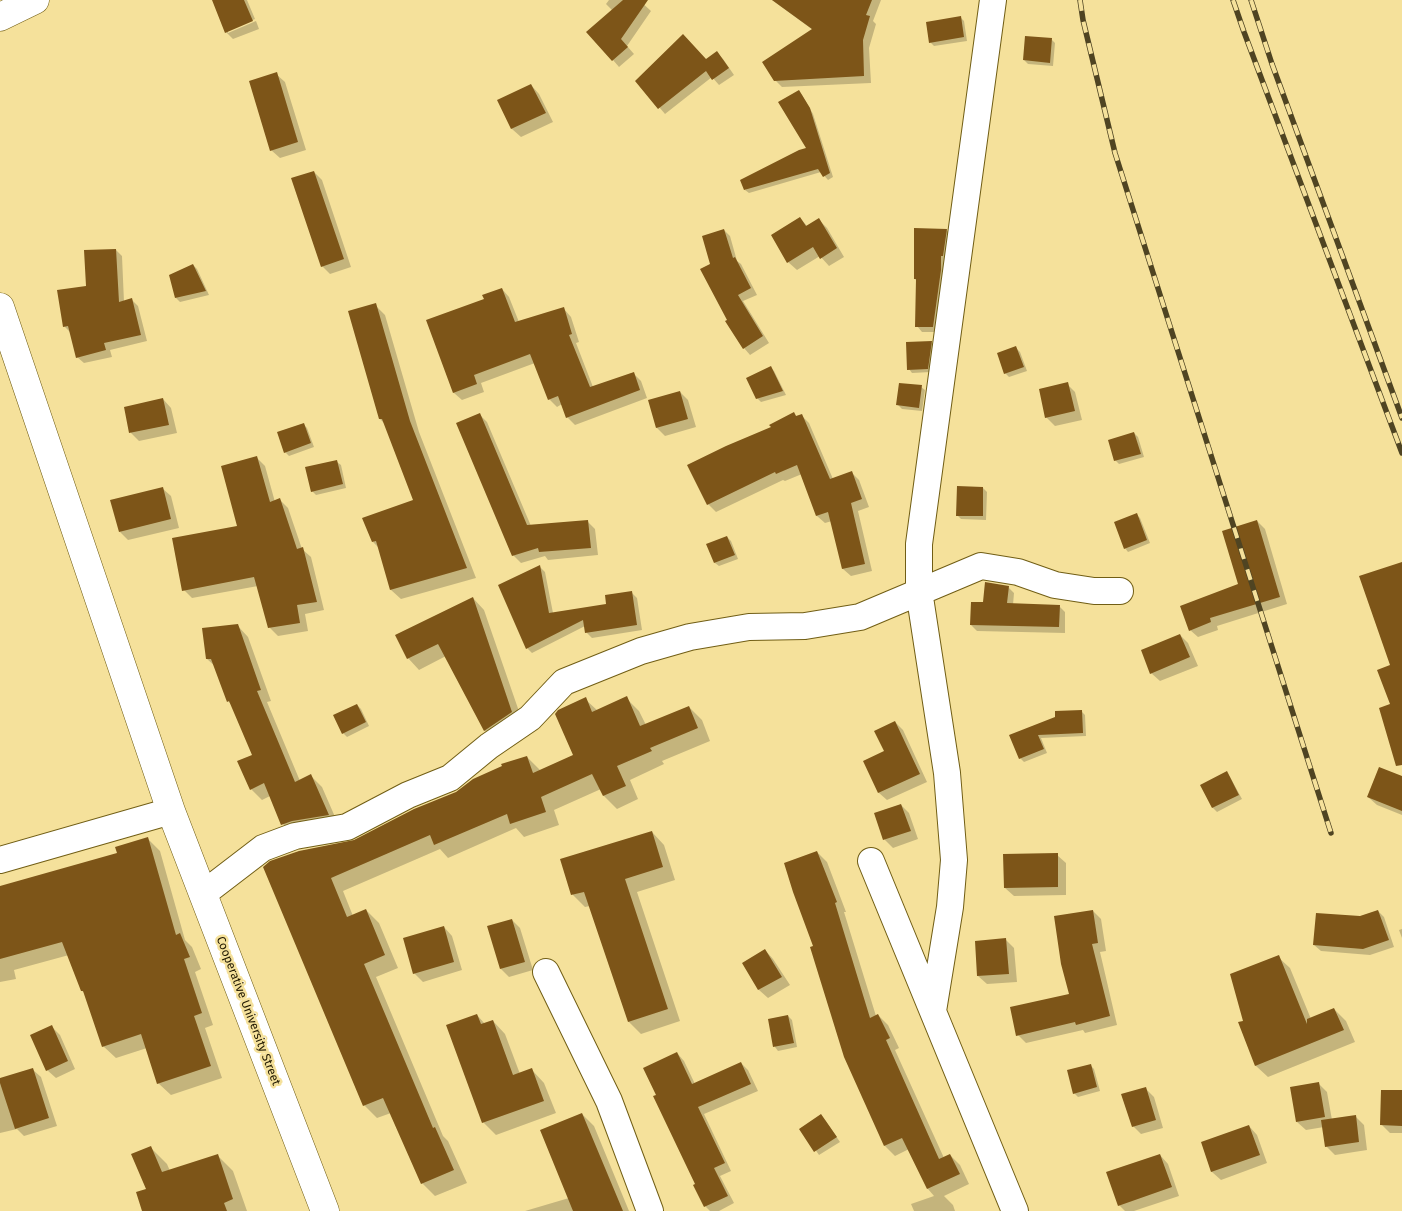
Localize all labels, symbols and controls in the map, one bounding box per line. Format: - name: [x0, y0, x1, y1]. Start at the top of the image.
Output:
- street label: Cooperative University Street: [213, 935, 283, 1087]

